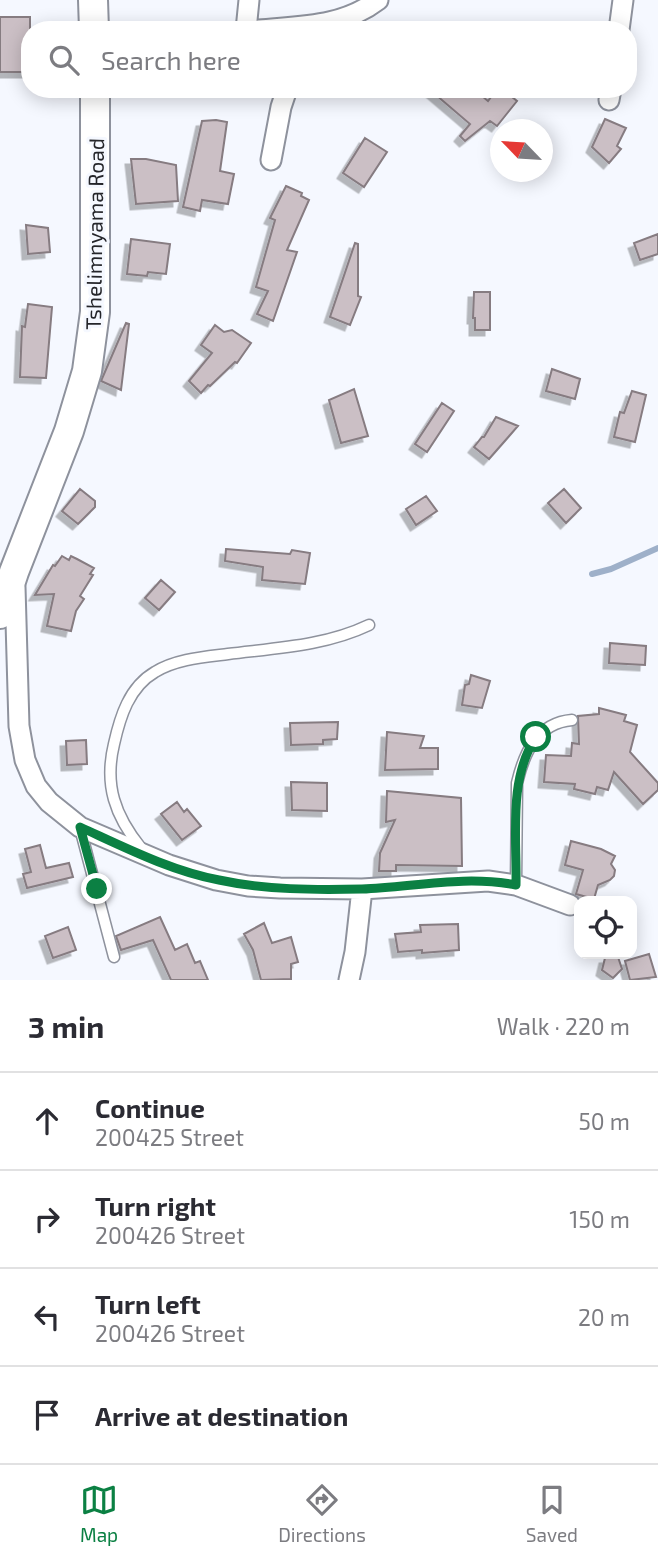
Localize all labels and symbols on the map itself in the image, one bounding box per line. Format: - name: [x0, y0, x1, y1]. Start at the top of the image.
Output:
- north arrow: [490, 119, 553, 182]
- street label: Tshelimnyama Road: [80, 138, 108, 330]
- route start: [520, 721, 551, 752]
- route end: [81, 873, 112, 904]

